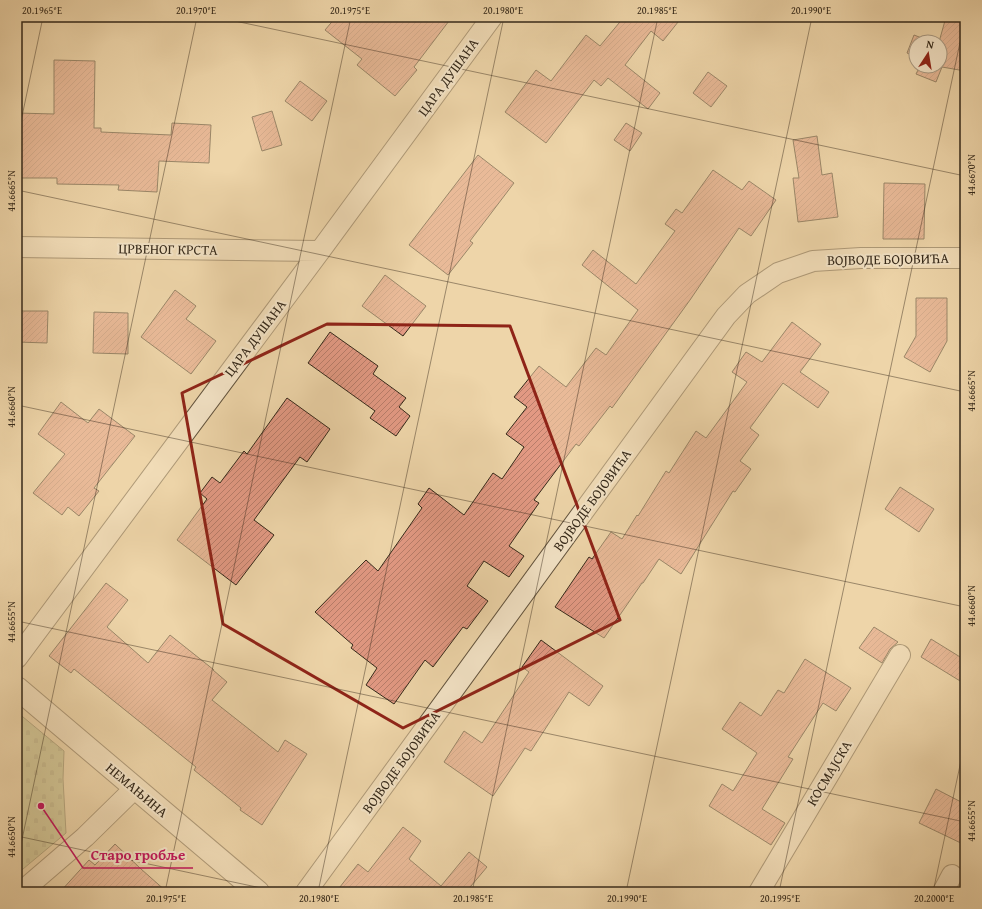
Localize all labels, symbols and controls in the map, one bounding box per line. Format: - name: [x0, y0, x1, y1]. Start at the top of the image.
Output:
- text: 20.1965°E: [22, 3, 62, 18]
- text: 20.1970°E: [176, 3, 216, 18]
- text: 20.1975°E: [330, 3, 370, 18]
- text: 20.1980°E: [483, 3, 523, 18]
- text: 20.1985°E: [637, 3, 677, 18]
- text: 20.1990°E: [791, 3, 831, 18]
- street label: ЦАРА ДУШАНА: [413, 33, 483, 120]
- north arrow: [908, 34, 948, 74]
- text: N: [925, 36, 936, 53]
- text: 44.6670°N: [964, 154, 979, 196]
- text: 44.6665°N: [4, 170, 19, 212]
- street label: ЦРВЕНОГ КРСТА: [118, 238, 218, 260]
- street label: ВОЈВОДЕ БОЈОВИЋА: [827, 248, 950, 270]
- street label: ЦАРА ДУШАНА: [219, 295, 291, 381]
- text: 44.6665°N: [964, 370, 979, 412]
- text: 44.6660°N: [4, 386, 19, 428]
- street label: ВОЈВОДЕ БОЈОВИЋА: [548, 444, 636, 555]
- text: 44.6660°N: [964, 585, 979, 627]
- text: 44.6655°N: [4, 601, 19, 643]
- street label: ВОЈВОДЕ БОЈОВИЋА: [357, 706, 445, 817]
- street label: КОСМАЈСКА: [802, 736, 857, 810]
- street label: НЕМАЊИНА: [102, 758, 173, 822]
- text: 44.6655°N: [964, 800, 979, 842]
- text: 44.6650°N: [4, 816, 19, 858]
- callout: Старо гробље: [83, 841, 193, 868]
- text: Старо гробље: [91, 844, 185, 865]
- text: 20.1975°E: [146, 891, 186, 906]
- text: 20.1980°E: [299, 891, 339, 906]
- text: 20.1985°E: [453, 891, 493, 906]
- text: 20.1990°E: [607, 891, 647, 906]
- text: 20.1995°E: [760, 891, 800, 906]
- text: 20.2000°E: [914, 891, 954, 906]

